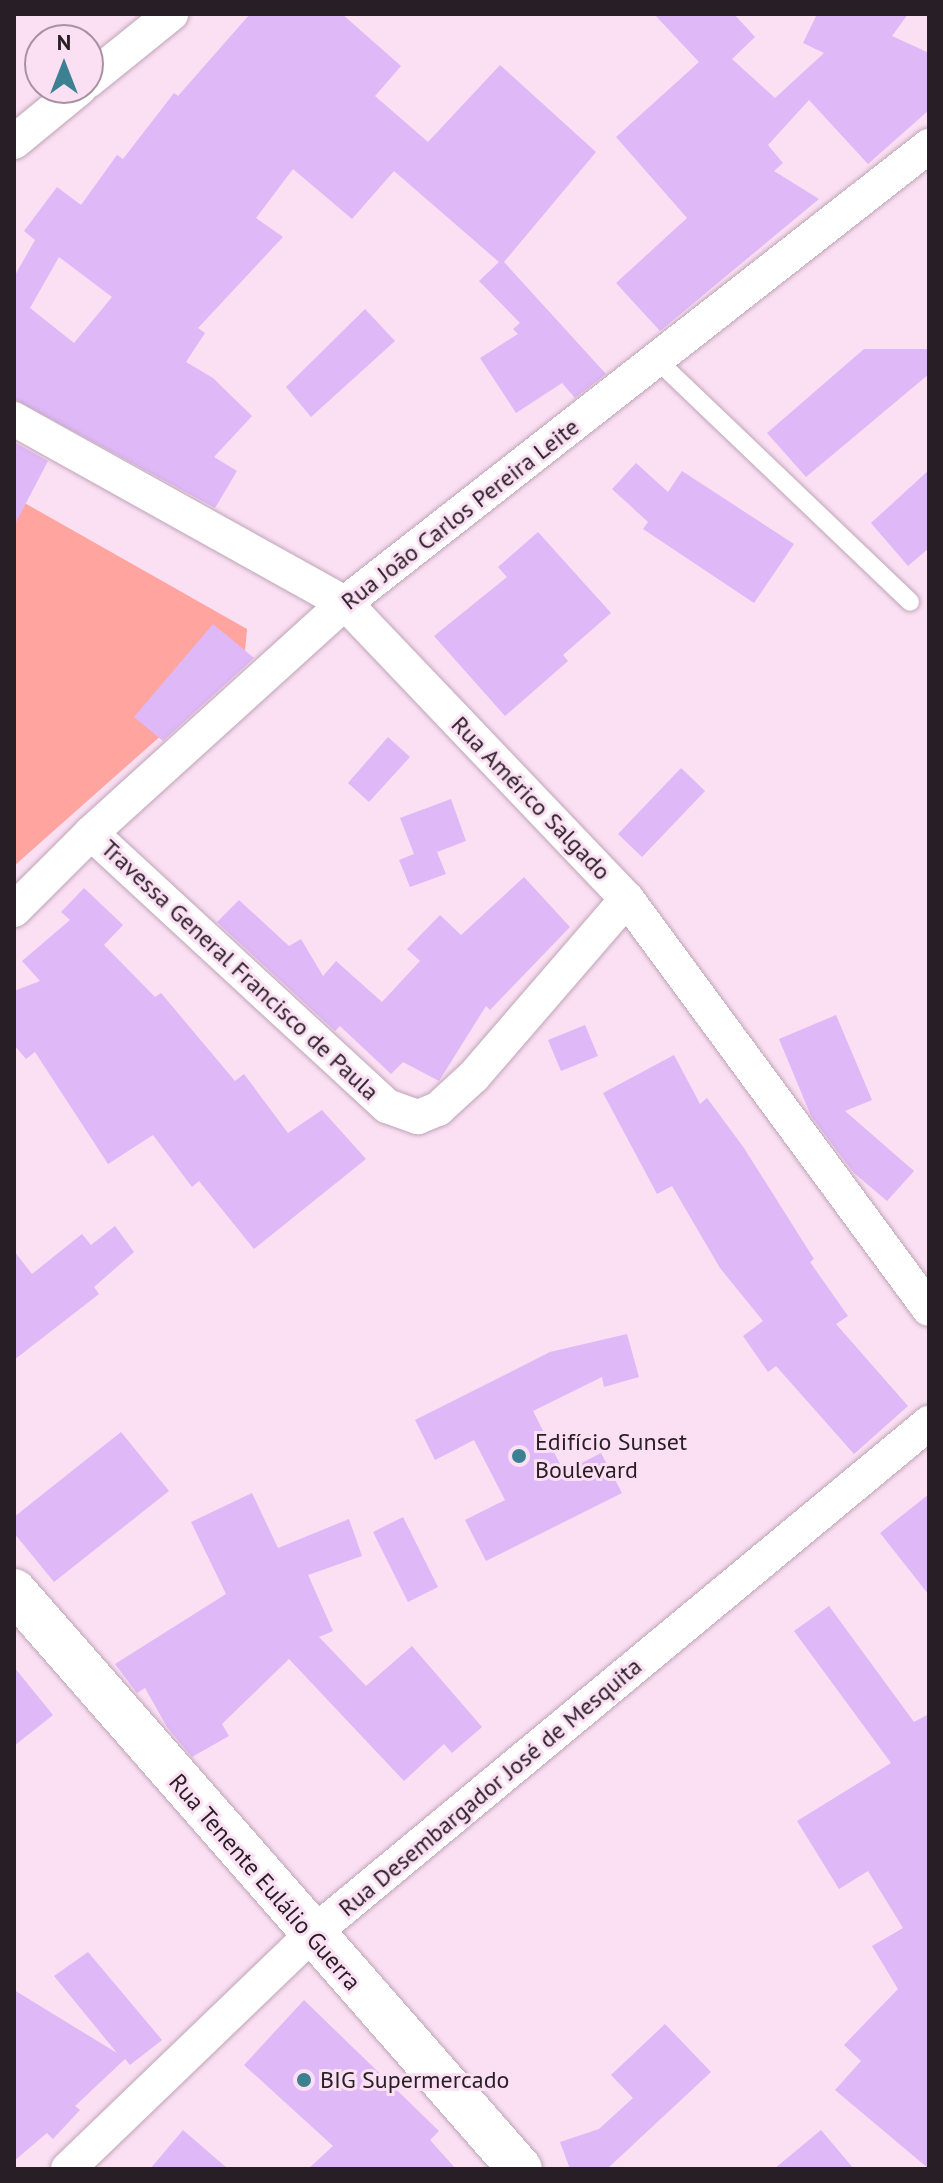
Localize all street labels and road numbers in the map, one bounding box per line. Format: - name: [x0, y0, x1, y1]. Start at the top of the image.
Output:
- street label: Rua João Carlos Pereira Leite: [335, 412, 585, 616]
- street label: Rua Américo Salgado: [445, 710, 617, 886]
- street label: Travessa General Francisco de Paula: [95, 834, 385, 1106]
- street label: Rua Desembargador José de Mesquita: [333, 1652, 647, 1922]
- street label: Rua Tenente Eulálio Guerra: [163, 1768, 367, 1996]

